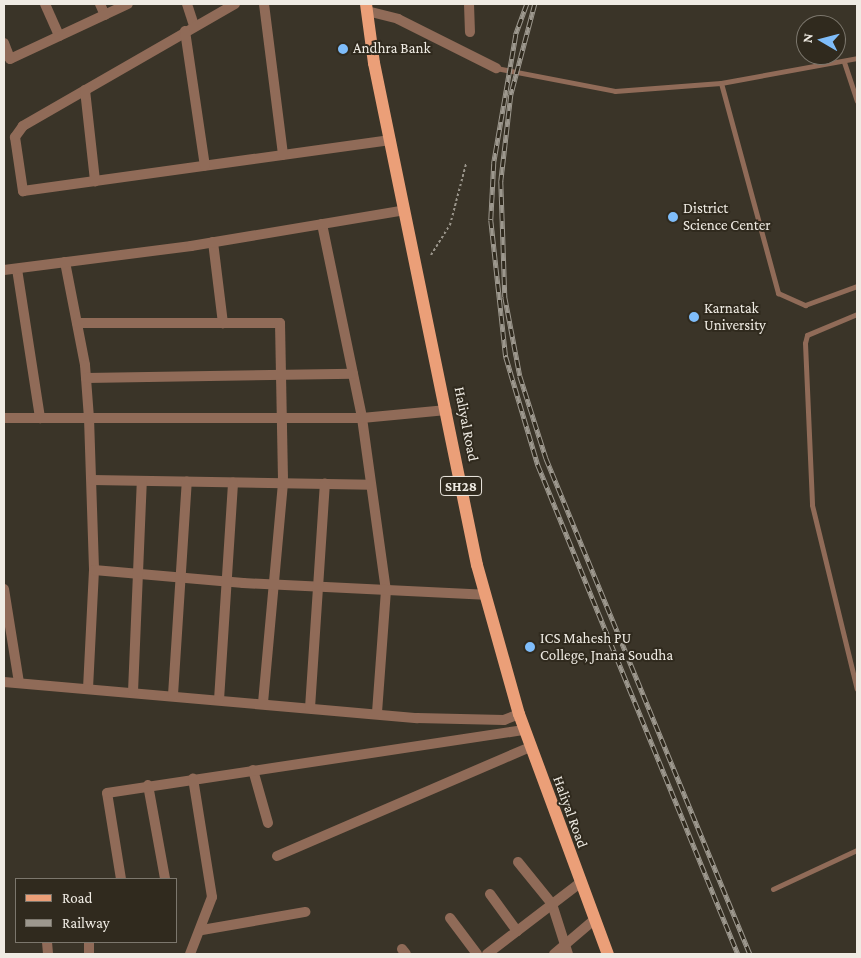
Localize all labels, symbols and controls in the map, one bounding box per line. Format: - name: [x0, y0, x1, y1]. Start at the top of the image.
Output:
- north arrow: [796, 15, 846, 65]
- text: N: [799, 32, 816, 44]
- place label: Andhra Bank: [353, 40, 431, 58]
- marker: Andhra Bank: [337, 43, 349, 55]
- place label: District Science Center: [683, 199, 771, 234]
- marker: District Science Center: [667, 211, 679, 223]
- place label: Karnatak University: [704, 299, 766, 334]
- marker: Karnatak University: [688, 311, 700, 323]
- street label: Haliyal Road: [450, 385, 482, 463]
- road number: SH28: [440, 474, 482, 498]
- place label: ICS Mahesh PU College, Jnana Soudha: [540, 629, 673, 664]
- marker: ICS Mahesh PU College, Jnana Soudha: [524, 641, 536, 653]
- street label: Haliyal Road: [549, 773, 591, 851]
- legend: [15, 878, 178, 943]
- text: Road: [62, 890, 92, 906]
- text: Railway: [62, 915, 110, 931]

